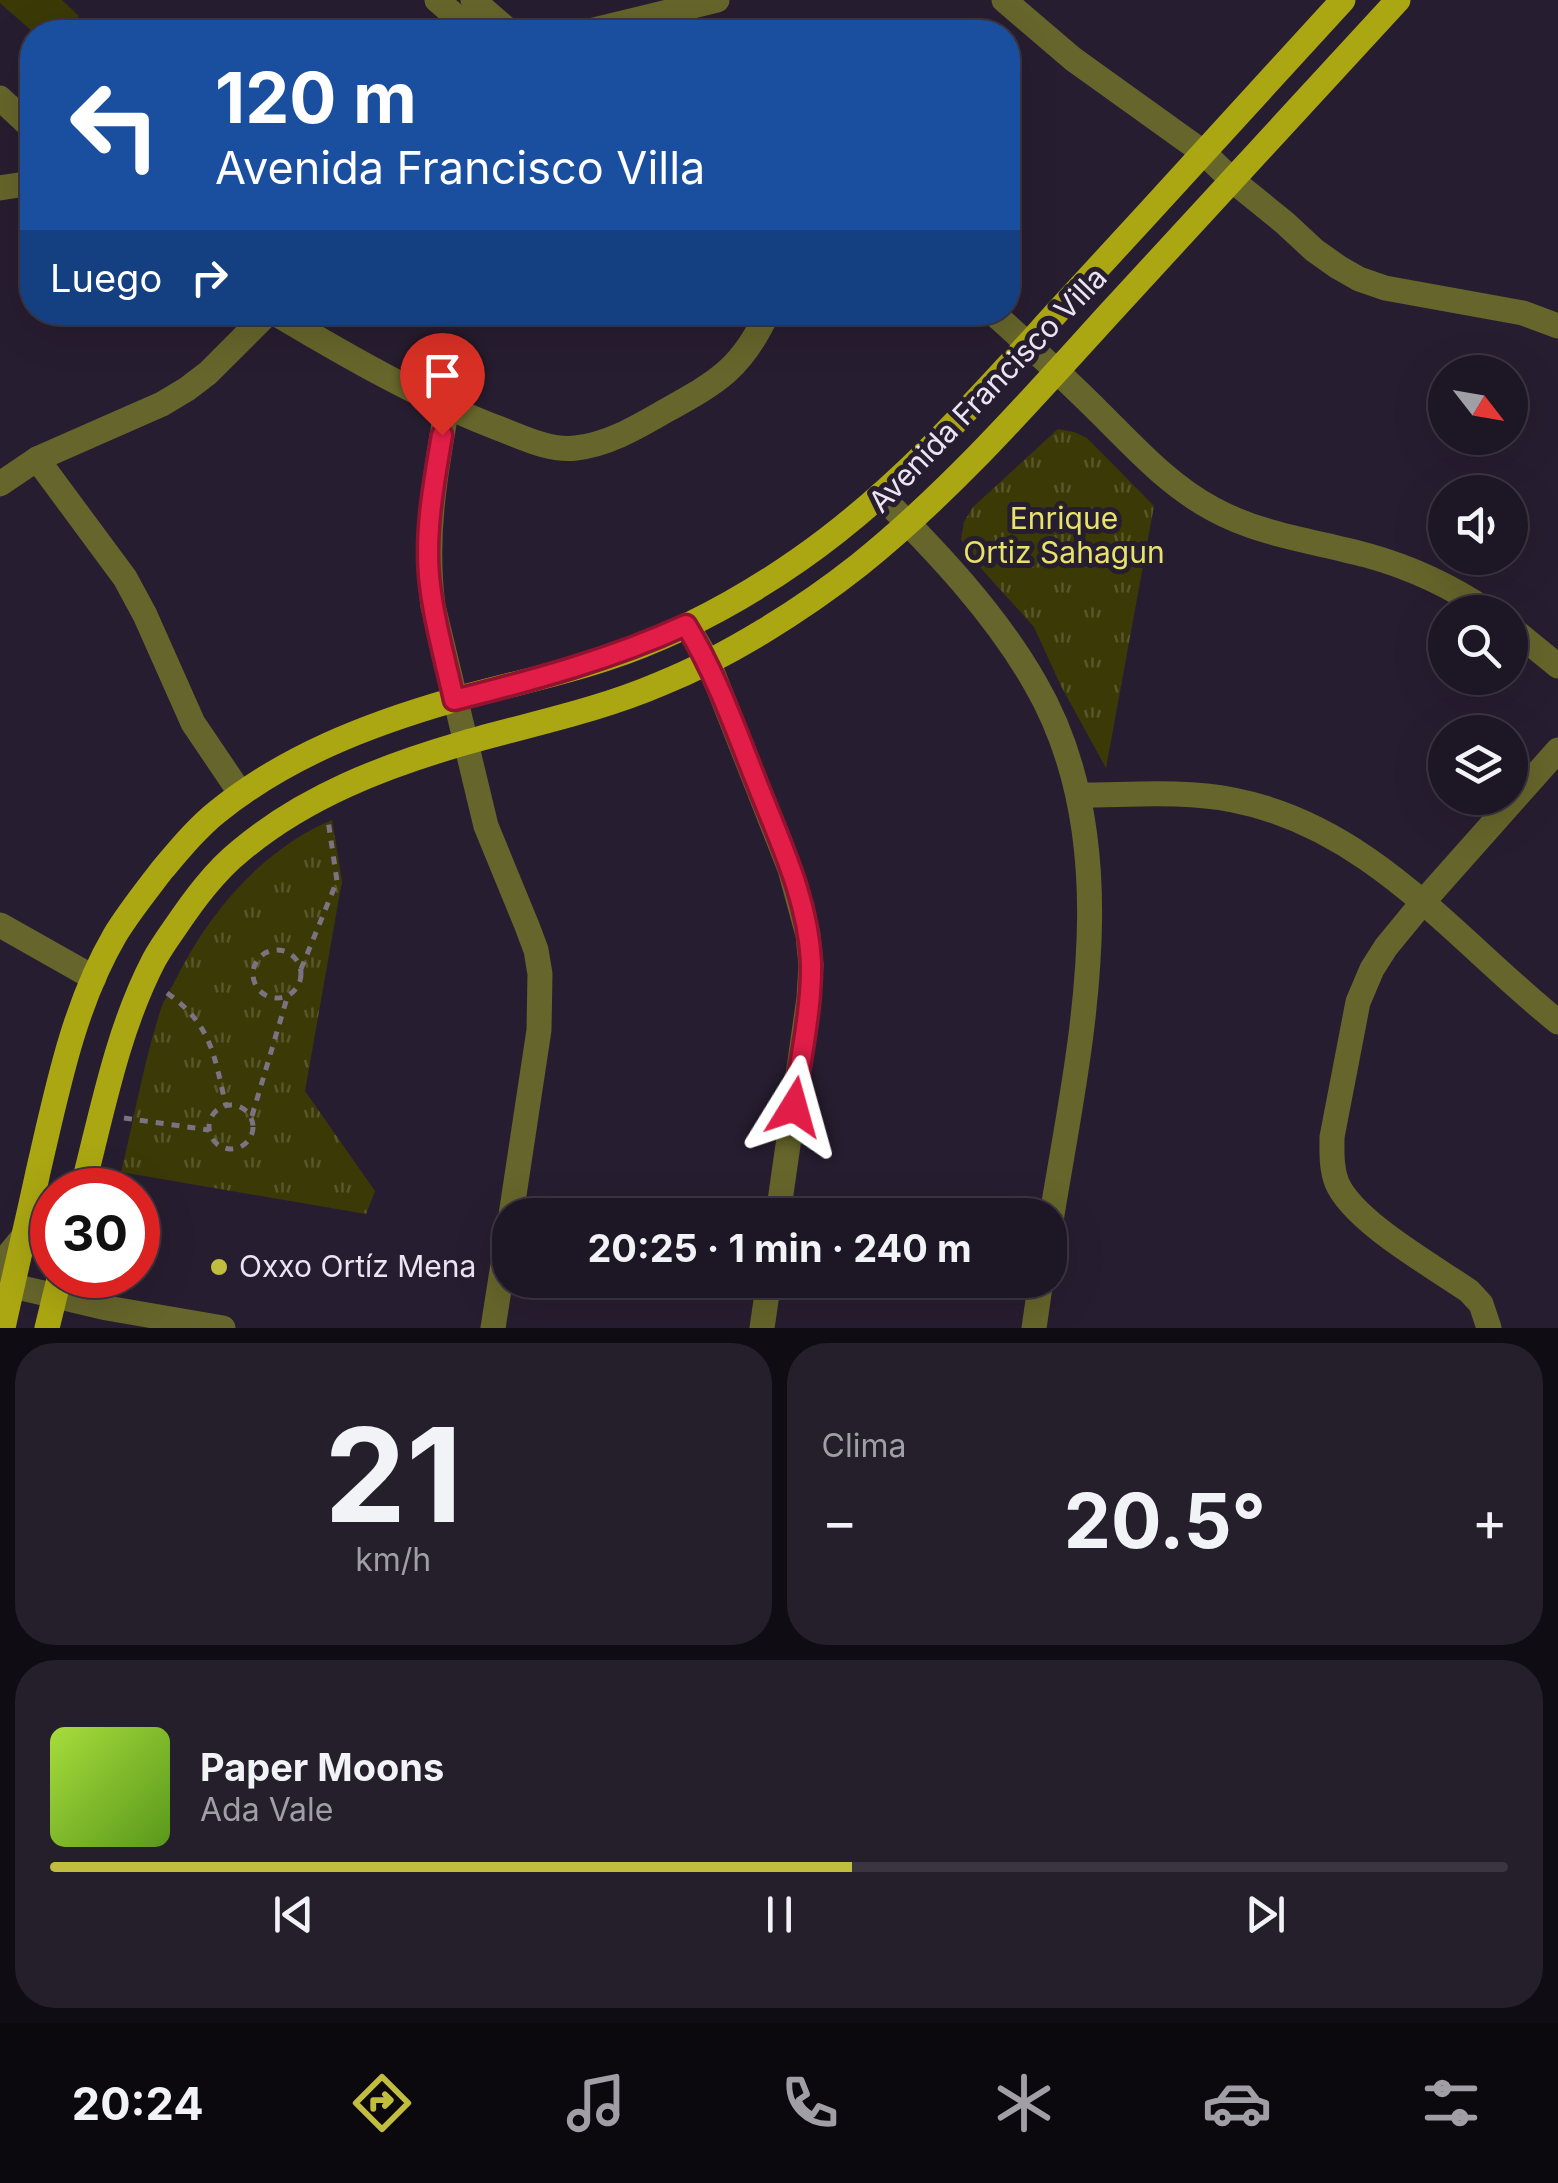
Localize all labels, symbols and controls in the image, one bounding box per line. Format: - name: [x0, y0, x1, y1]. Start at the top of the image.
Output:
- text: 120 m: [215, 55, 417, 140]
- icon: left: [50, 60, 180, 190]
- text: Avenida Francisco Villa: [215, 140, 705, 195]
- icon: right: [182, 250, 237, 305]
- text: Luego: [50, 255, 162, 301]
- street label: Avenida Francisco Villa: [861, 259, 1114, 519]
- pin: [400, 333, 485, 436]
- icon: arrive: [415, 348, 470, 403]
- north arrow: [1428, 355, 1528, 455]
- map controls: [1428, 355, 1528, 815]
- button: sound: [1428, 475, 1528, 575]
- park label: Enrique Ortiz Sahagun: [963, 500, 1165, 570]
- button: search: [1428, 595, 1528, 695]
- button: layers: [1428, 715, 1528, 815]
- position arrow: [742, 1055, 846, 1159]
- speed limit sign: 30: [30, 1168, 160, 1298]
- text: 20:25 · 1 min · 240 m: [587, 1225, 972, 1271]
- place label: Oxxo Ortíz Mena: [239, 1248, 476, 1284]
- marker: Oxxo Ortíz Mena: [208, 1256, 230, 1278]
- text: 21: [324, 1396, 462, 1553]
- text: Clima: [822, 1426, 906, 1465]
- text: 20.5°: [1064, 1475, 1266, 1566]
- text: −: [822, 1488, 858, 1554]
- text: +: [1472, 1488, 1508, 1554]
- text: km/h: [355, 1540, 431, 1579]
- text: Paper Moons: [200, 1744, 444, 1790]
- text: Ada Vale: [200, 1790, 333, 1829]
- icon: previous: [266, 1887, 321, 1942]
- icon: pause: [752, 1887, 807, 1942]
- icon: next: [1238, 1887, 1293, 1942]
- icon: directions: [347, 2068, 417, 2138]
- icon: music: [561, 2068, 631, 2138]
- icon: phone: [775, 2068, 845, 2138]
- icon: climate: [989, 2068, 1059, 2138]
- icon: car: [1202, 2068, 1272, 2138]
- icon: filters: [1416, 2068, 1486, 2138]
- text: 20:24: [72, 2076, 204, 2131]

